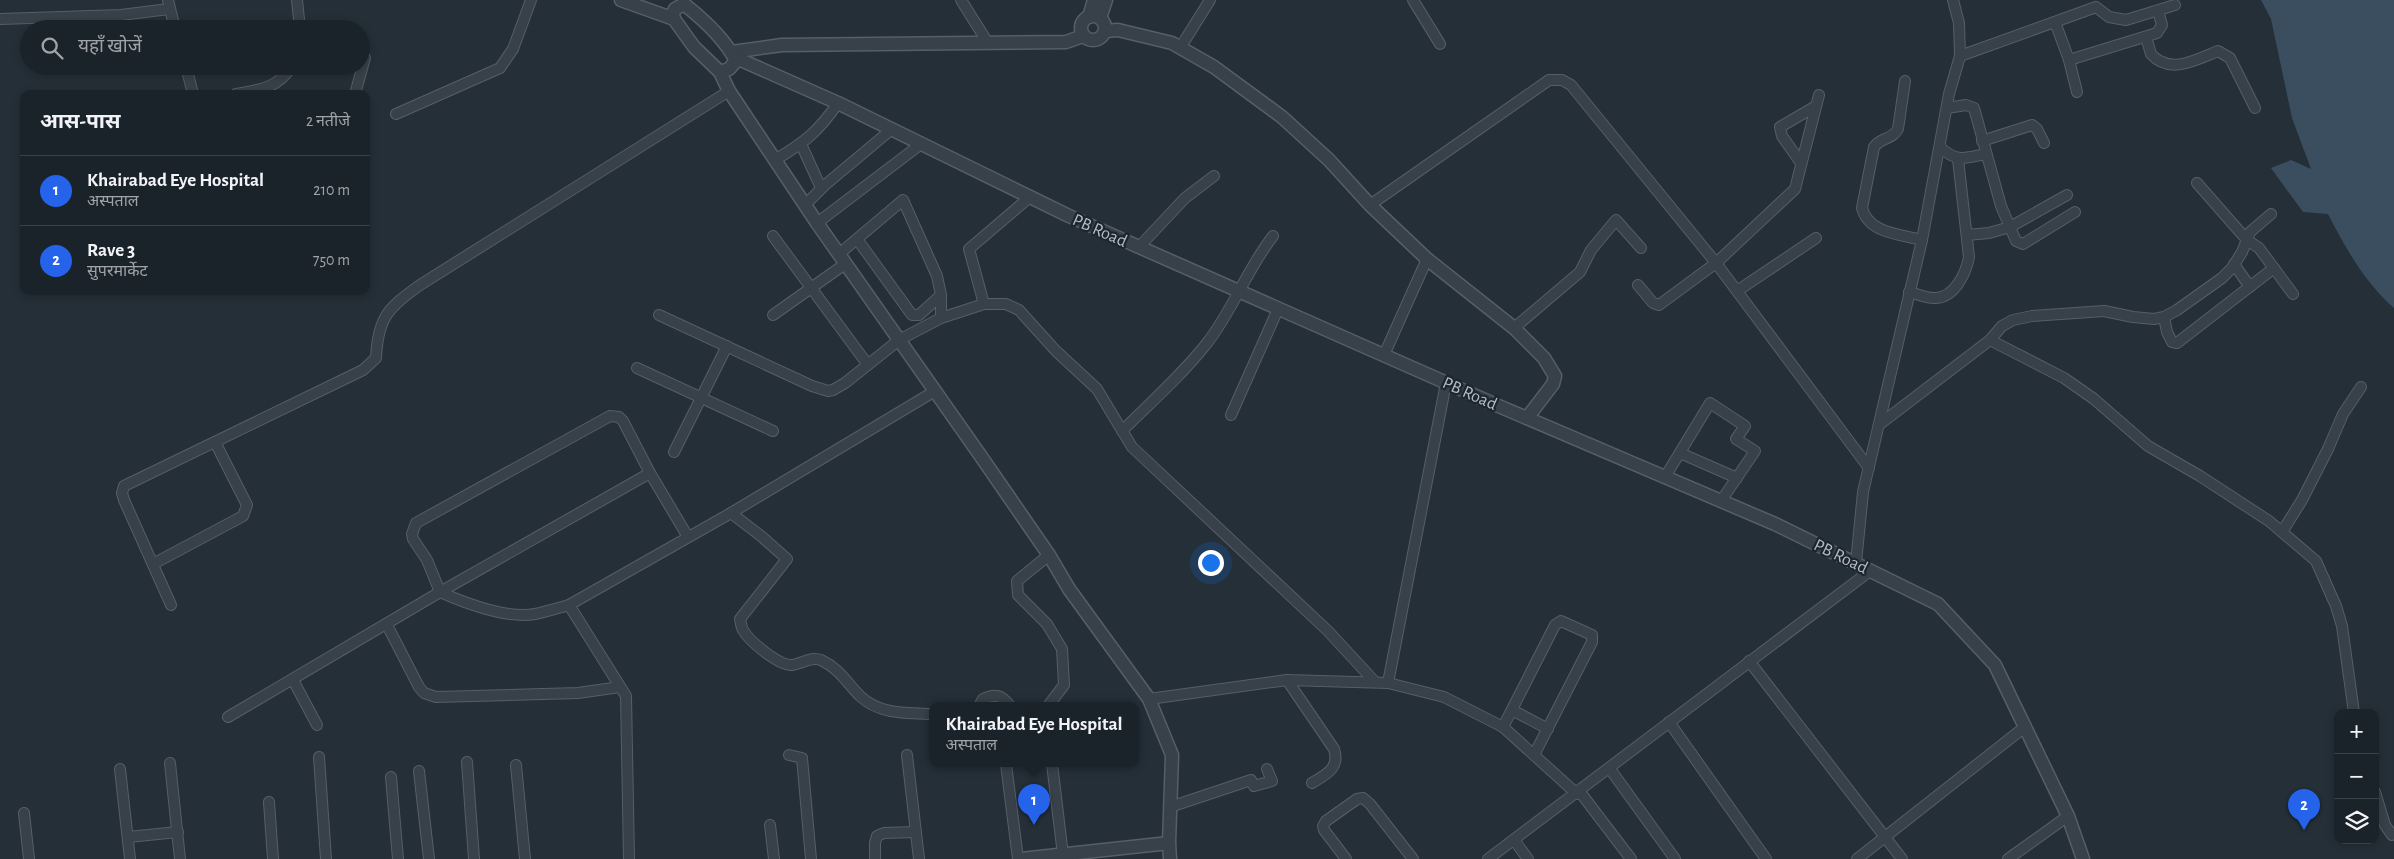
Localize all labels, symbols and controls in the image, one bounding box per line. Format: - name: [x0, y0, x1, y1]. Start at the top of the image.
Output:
- search box: [20, 20, 370, 75]
- icon: search: [38, 34, 66, 62]
- text: यहाँ खोजें: [78, 37, 142, 56]
- text: आस-पास: [40, 111, 121, 132]
- text: 2 नतीजे: [306, 113, 350, 129]
- text: Khairabad Eye Hospital: [87, 171, 264, 190]
- text: 1: [53, 182, 59, 198]
- text: 210 m: [313, 182, 350, 198]
- text: अस्पताल: [87, 193, 139, 209]
- street label: PB Road: [1070, 211, 1130, 251]
- text: Rave 3: [87, 241, 135, 260]
- text: 2: [52, 252, 60, 268]
- text: 750 m: [313, 252, 350, 268]
- text: सुपरमार्केट: [87, 263, 148, 279]
- street label: PB Road: [1440, 374, 1500, 414]
- street label: PB Road: [1811, 536, 1870, 578]
- your location: [1198, 550, 1224, 576]
- popup: [929, 702, 1139, 767]
- map controls: [2334, 709, 2379, 844]
- button: +: [2334, 709, 2379, 754]
- text: Khairabad Eye Hospital: [945, 715, 1123, 734]
- text: अस्पताल: [945, 737, 997, 753]
- button: −: [2334, 754, 2379, 799]
- pin: 1: [1018, 784, 1050, 825]
- pin: 2: [2288, 789, 2320, 830]
- button: layers: [2334, 799, 2379, 844]

